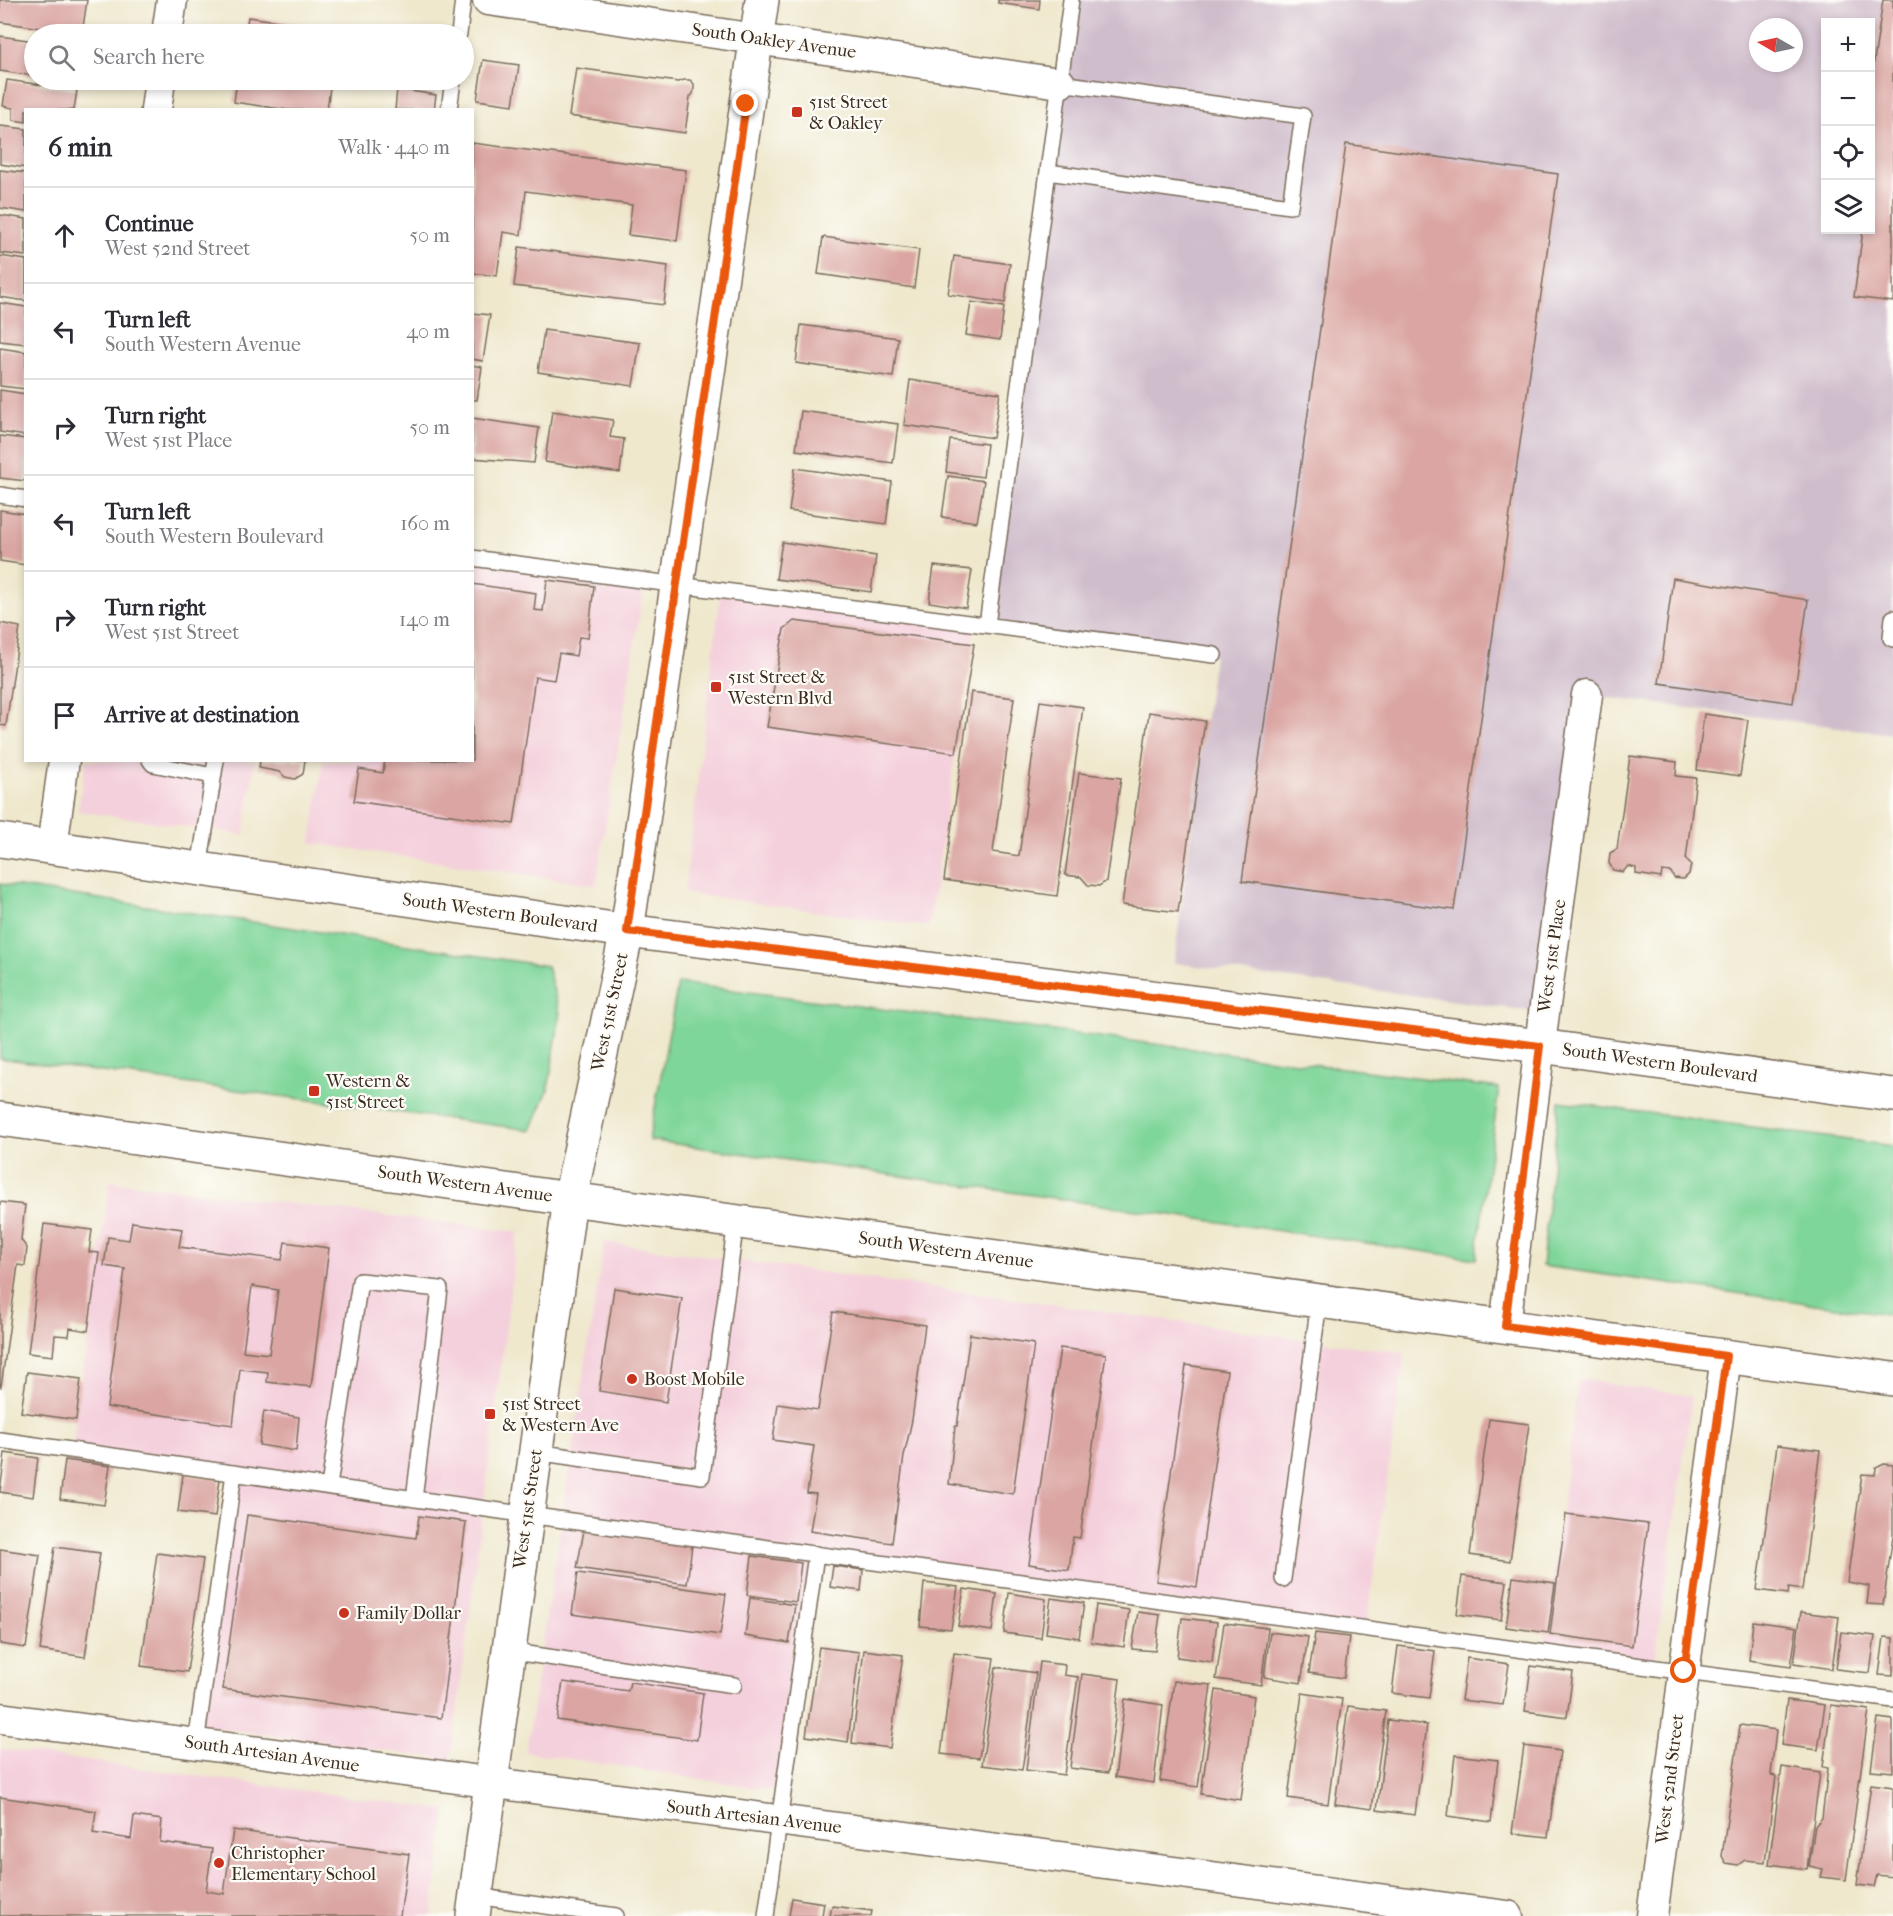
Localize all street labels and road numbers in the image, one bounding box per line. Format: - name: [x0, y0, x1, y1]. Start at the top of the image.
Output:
- street label: South Oakley Avenue: [691, 19, 858, 63]
- street label: South Western Boulevard: [401, 889, 599, 937]
- street label: West 51st Place: [1533, 898, 1570, 1015]
- street label: West 51st Street: [587, 950, 633, 1074]
- street label: South Western Boulevard: [1561, 1039, 1759, 1087]
- street label: South Western Avenue: [376, 1161, 554, 1207]
- street label: South Western Avenue: [857, 1227, 1035, 1273]
- street label: West 51st Street: [509, 1447, 547, 1571]
- street label: West 52nd Street: [1651, 1712, 1688, 1846]
- street label: South Artesian Avenue: [183, 1731, 361, 1777]
- street label: South Artesian Avenue: [665, 1796, 843, 1838]

